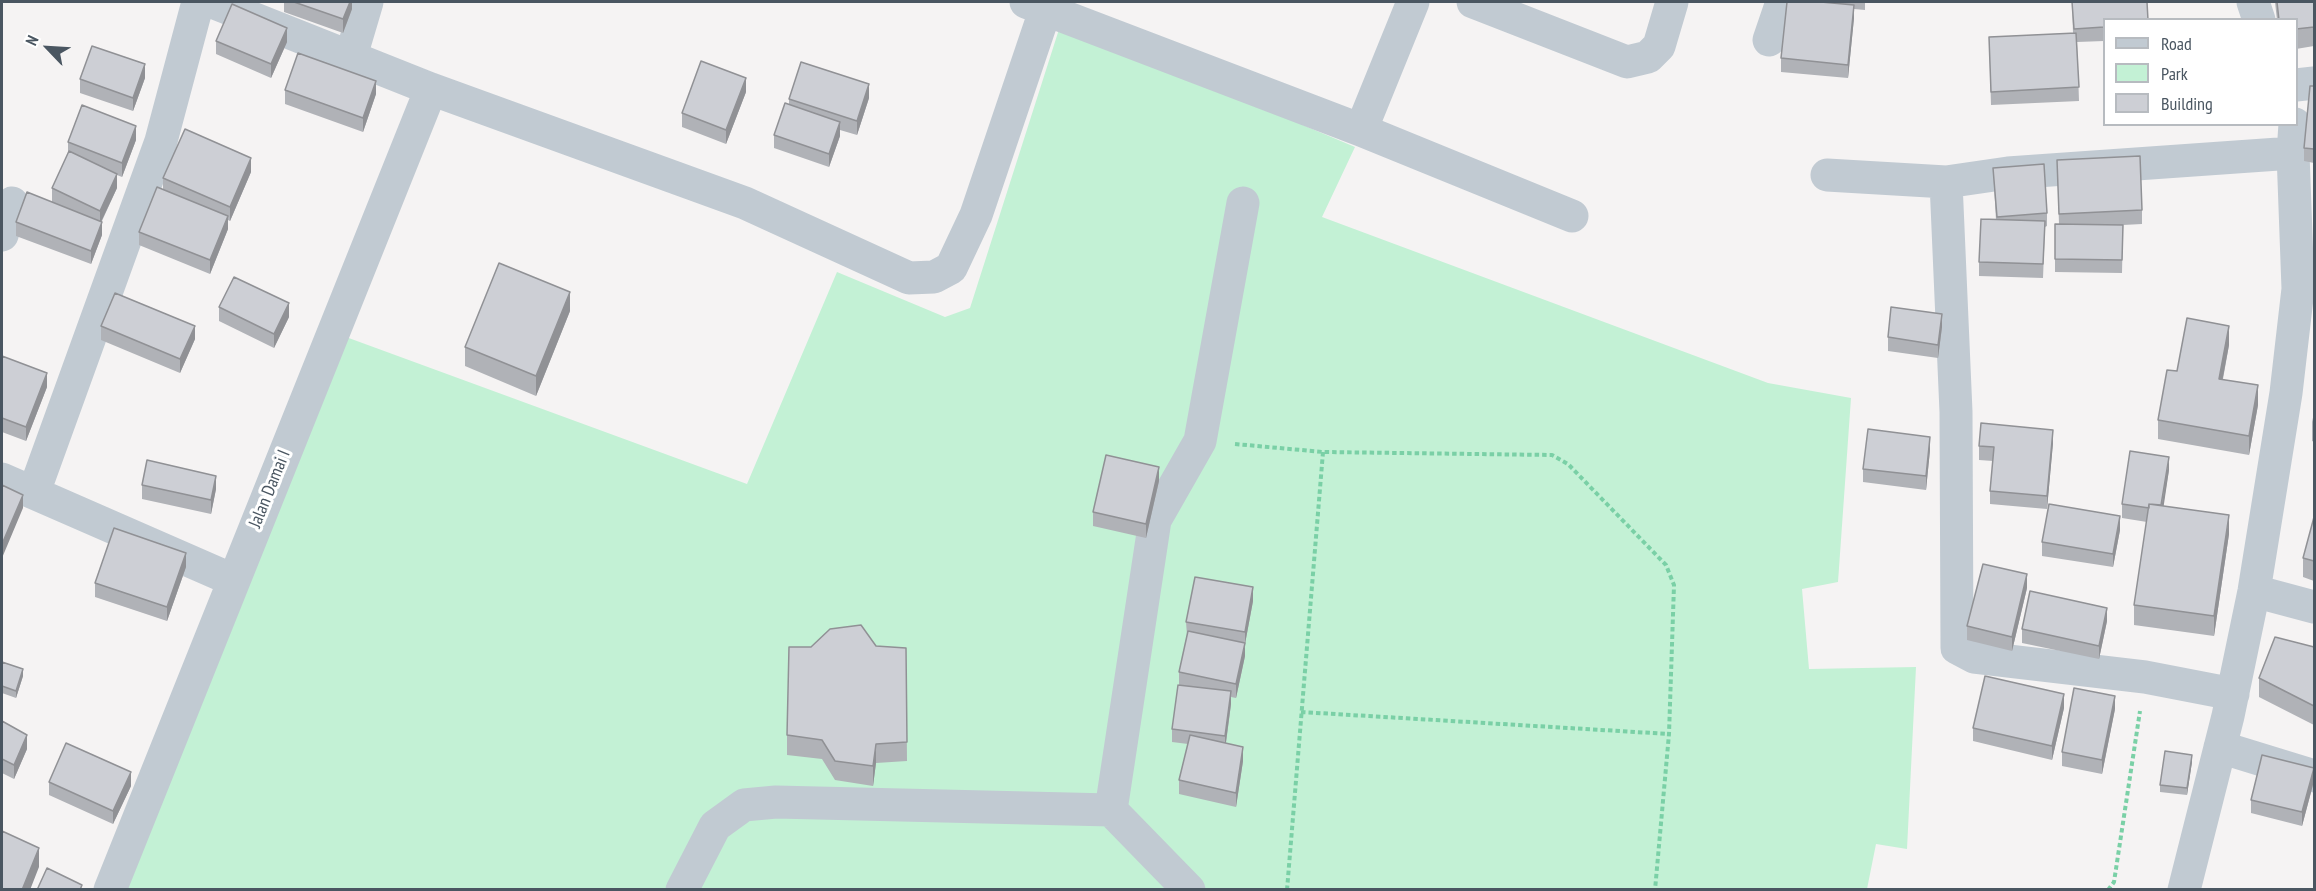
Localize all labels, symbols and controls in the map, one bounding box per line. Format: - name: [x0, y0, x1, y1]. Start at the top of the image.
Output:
- north arrow: [18, 18, 78, 78]
- legend: [2103, 18, 2298, 126]
- text: N: [21, 32, 43, 49]
- text: Road: [2161, 32, 2192, 55]
- text: Park: [2161, 62, 2188, 85]
- text: Building: [2161, 92, 2213, 115]
- street label: Jalan Damai I: [245, 447, 295, 531]

